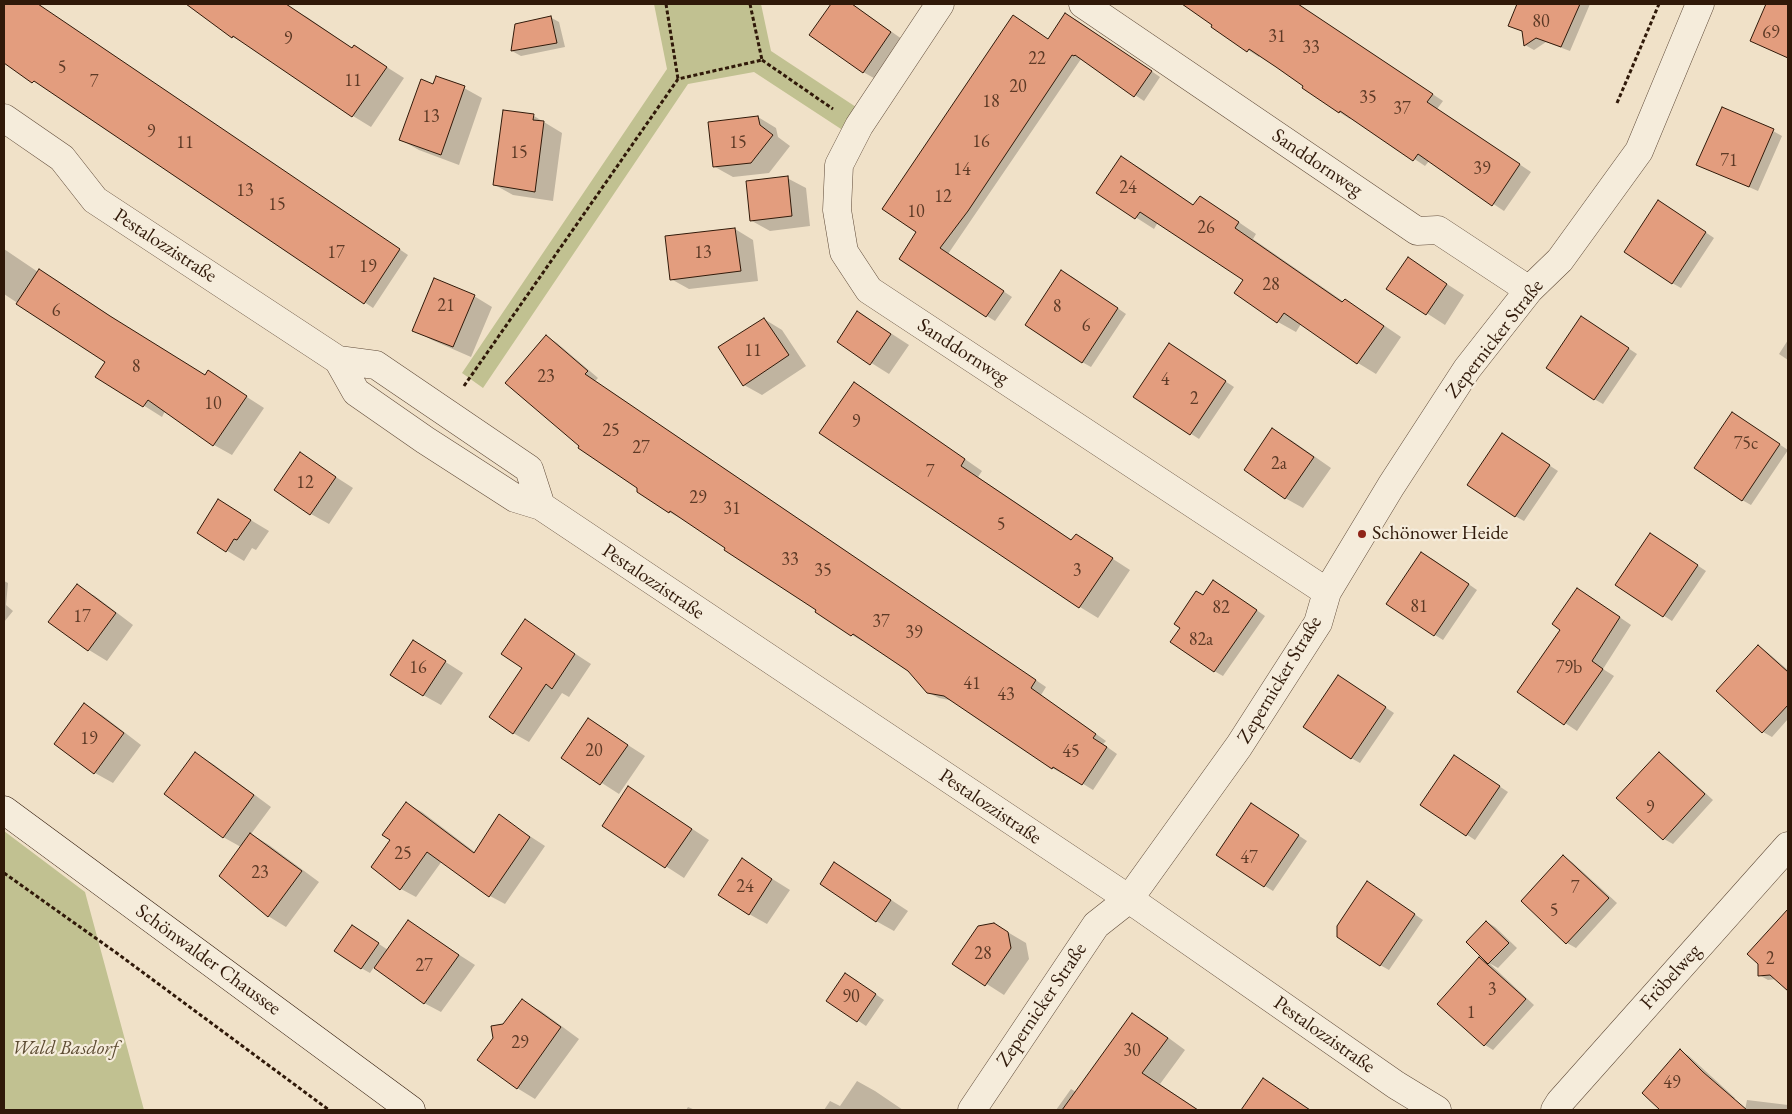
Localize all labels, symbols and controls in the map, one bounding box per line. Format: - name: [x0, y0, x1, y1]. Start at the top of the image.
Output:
- house number: 80: [1532, 11, 1550, 33]
- house number: 69: [1762, 22, 1780, 44]
- house number: 31: [1268, 26, 1286, 48]
- house number: 9: [284, 28, 292, 50]
- house number: 33: [1302, 37, 1320, 59]
- house number: 22: [1028, 48, 1046, 70]
- house number: 5: [58, 57, 66, 79]
- house number: 11: [344, 70, 362, 92]
- house number: 7: [90, 71, 98, 93]
- house number: 20: [1009, 76, 1027, 98]
- house number: 35: [1359, 87, 1377, 109]
- house number: 18: [982, 91, 1000, 113]
- house number: 37: [1393, 98, 1411, 120]
- house number: 13: [422, 106, 440, 128]
- house number: 9: [147, 121, 155, 143]
- street label: Sanddornweg: [1267, 124, 1367, 202]
- house number: 16: [972, 131, 990, 153]
- house number: 11: [176, 132, 194, 154]
- house number: 15: [729, 132, 747, 154]
- house number: 15: [510, 142, 528, 164]
- house number: 71: [1720, 150, 1738, 172]
- house number: 39: [1473, 158, 1491, 180]
- house number: 14: [953, 159, 971, 181]
- house number: 24: [1119, 177, 1137, 199]
- house number: 13: [236, 180, 254, 202]
- house number: 12: [934, 186, 952, 208]
- house number: 15: [268, 194, 286, 216]
- house number: 10: [907, 201, 925, 223]
- street label: Pestalozzistraße: [109, 204, 221, 288]
- house number: 26: [1197, 217, 1215, 239]
- house number: 17: [327, 242, 345, 264]
- house number: 13: [694, 242, 712, 264]
- house number: 19: [359, 256, 377, 278]
- house number: 28: [1262, 274, 1280, 296]
- street label: Zepernicker Straße: [1441, 275, 1549, 403]
- house number: 21: [437, 295, 455, 317]
- house number: 8: [1053, 296, 1061, 318]
- house number: 6: [52, 300, 60, 322]
- street label: Sanddornweg: [913, 314, 1013, 390]
- house number: 6: [1082, 315, 1090, 337]
- house number: 11: [744, 340, 762, 362]
- house number: 8: [132, 356, 140, 378]
- house number: 23: [537, 366, 555, 388]
- house number: 4: [1161, 369, 1169, 391]
- house number: 2: [1190, 388, 1198, 410]
- house number: 10: [204, 393, 222, 415]
- house number: 9: [852, 411, 860, 433]
- house number: 25: [602, 420, 620, 442]
- house number: 75c: [1734, 433, 1758, 455]
- house number: 27: [632, 437, 650, 459]
- house number: 2a: [1271, 453, 1287, 475]
- house number: 7: [926, 461, 934, 483]
- house number: 12: [296, 472, 314, 494]
- house number: 29: [689, 487, 707, 509]
- house number: 31: [723, 498, 741, 520]
- house number: 5: [997, 514, 1005, 536]
- place label: Schönower Heide: [1372, 522, 1508, 546]
- marker: Schönower Heide: [1356, 528, 1368, 540]
- street label: Pestalozzistraße: [597, 539, 709, 625]
- house number: 33: [781, 549, 799, 571]
- house number: 35: [814, 560, 832, 582]
- house number: 3: [1073, 560, 1081, 582]
- house number: 81: [1410, 596, 1428, 618]
- house number: 82: [1212, 597, 1230, 619]
- house number: 17: [73, 606, 91, 628]
- house number: 37: [872, 611, 890, 633]
- street label: Zepernicker Straße: [1233, 612, 1327, 748]
- house number: 39: [905, 622, 923, 644]
- house number: 82a: [1189, 629, 1213, 651]
- house number: 16: [409, 657, 427, 679]
- house number: 79b: [1556, 657, 1582, 679]
- house number: 41: [963, 673, 981, 695]
- house number: 43: [997, 684, 1015, 706]
- house number: 19: [80, 728, 98, 750]
- house number: 20: [585, 740, 603, 762]
- house number: 45: [1062, 741, 1080, 763]
- street label: Pestalozzistraße: [934, 764, 1046, 850]
- house number: 9: [1646, 797, 1654, 819]
- house number: 25: [394, 843, 412, 865]
- house number: 47: [1240, 847, 1258, 869]
- house number: 23: [251, 862, 269, 884]
- house number: 24: [736, 876, 754, 898]
- house number: 7: [1571, 877, 1579, 899]
- street label: Schönwalder Chaussee: [131, 899, 285, 1021]
- house number: 5: [1550, 900, 1558, 922]
- street label: Zepernicker Straße: [992, 938, 1092, 1072]
- street label: Fröbelweg: [1636, 939, 1706, 1015]
- house number: 28: [974, 943, 992, 965]
- house number: 2: [1766, 948, 1774, 970]
- house number: 27: [415, 955, 433, 977]
- house number: 3: [1488, 979, 1496, 1001]
- house number: 90: [842, 986, 860, 1008]
- street label: Pestalozzistraße: [1269, 991, 1379, 1079]
- house number: 1: [1467, 1002, 1475, 1024]
- house number: 29: [511, 1032, 529, 1054]
- park label: Wald Basdorf: [12, 1037, 118, 1061]
- house number: 30: [1123, 1040, 1141, 1062]
- house number: 49: [1663, 1072, 1681, 1094]

